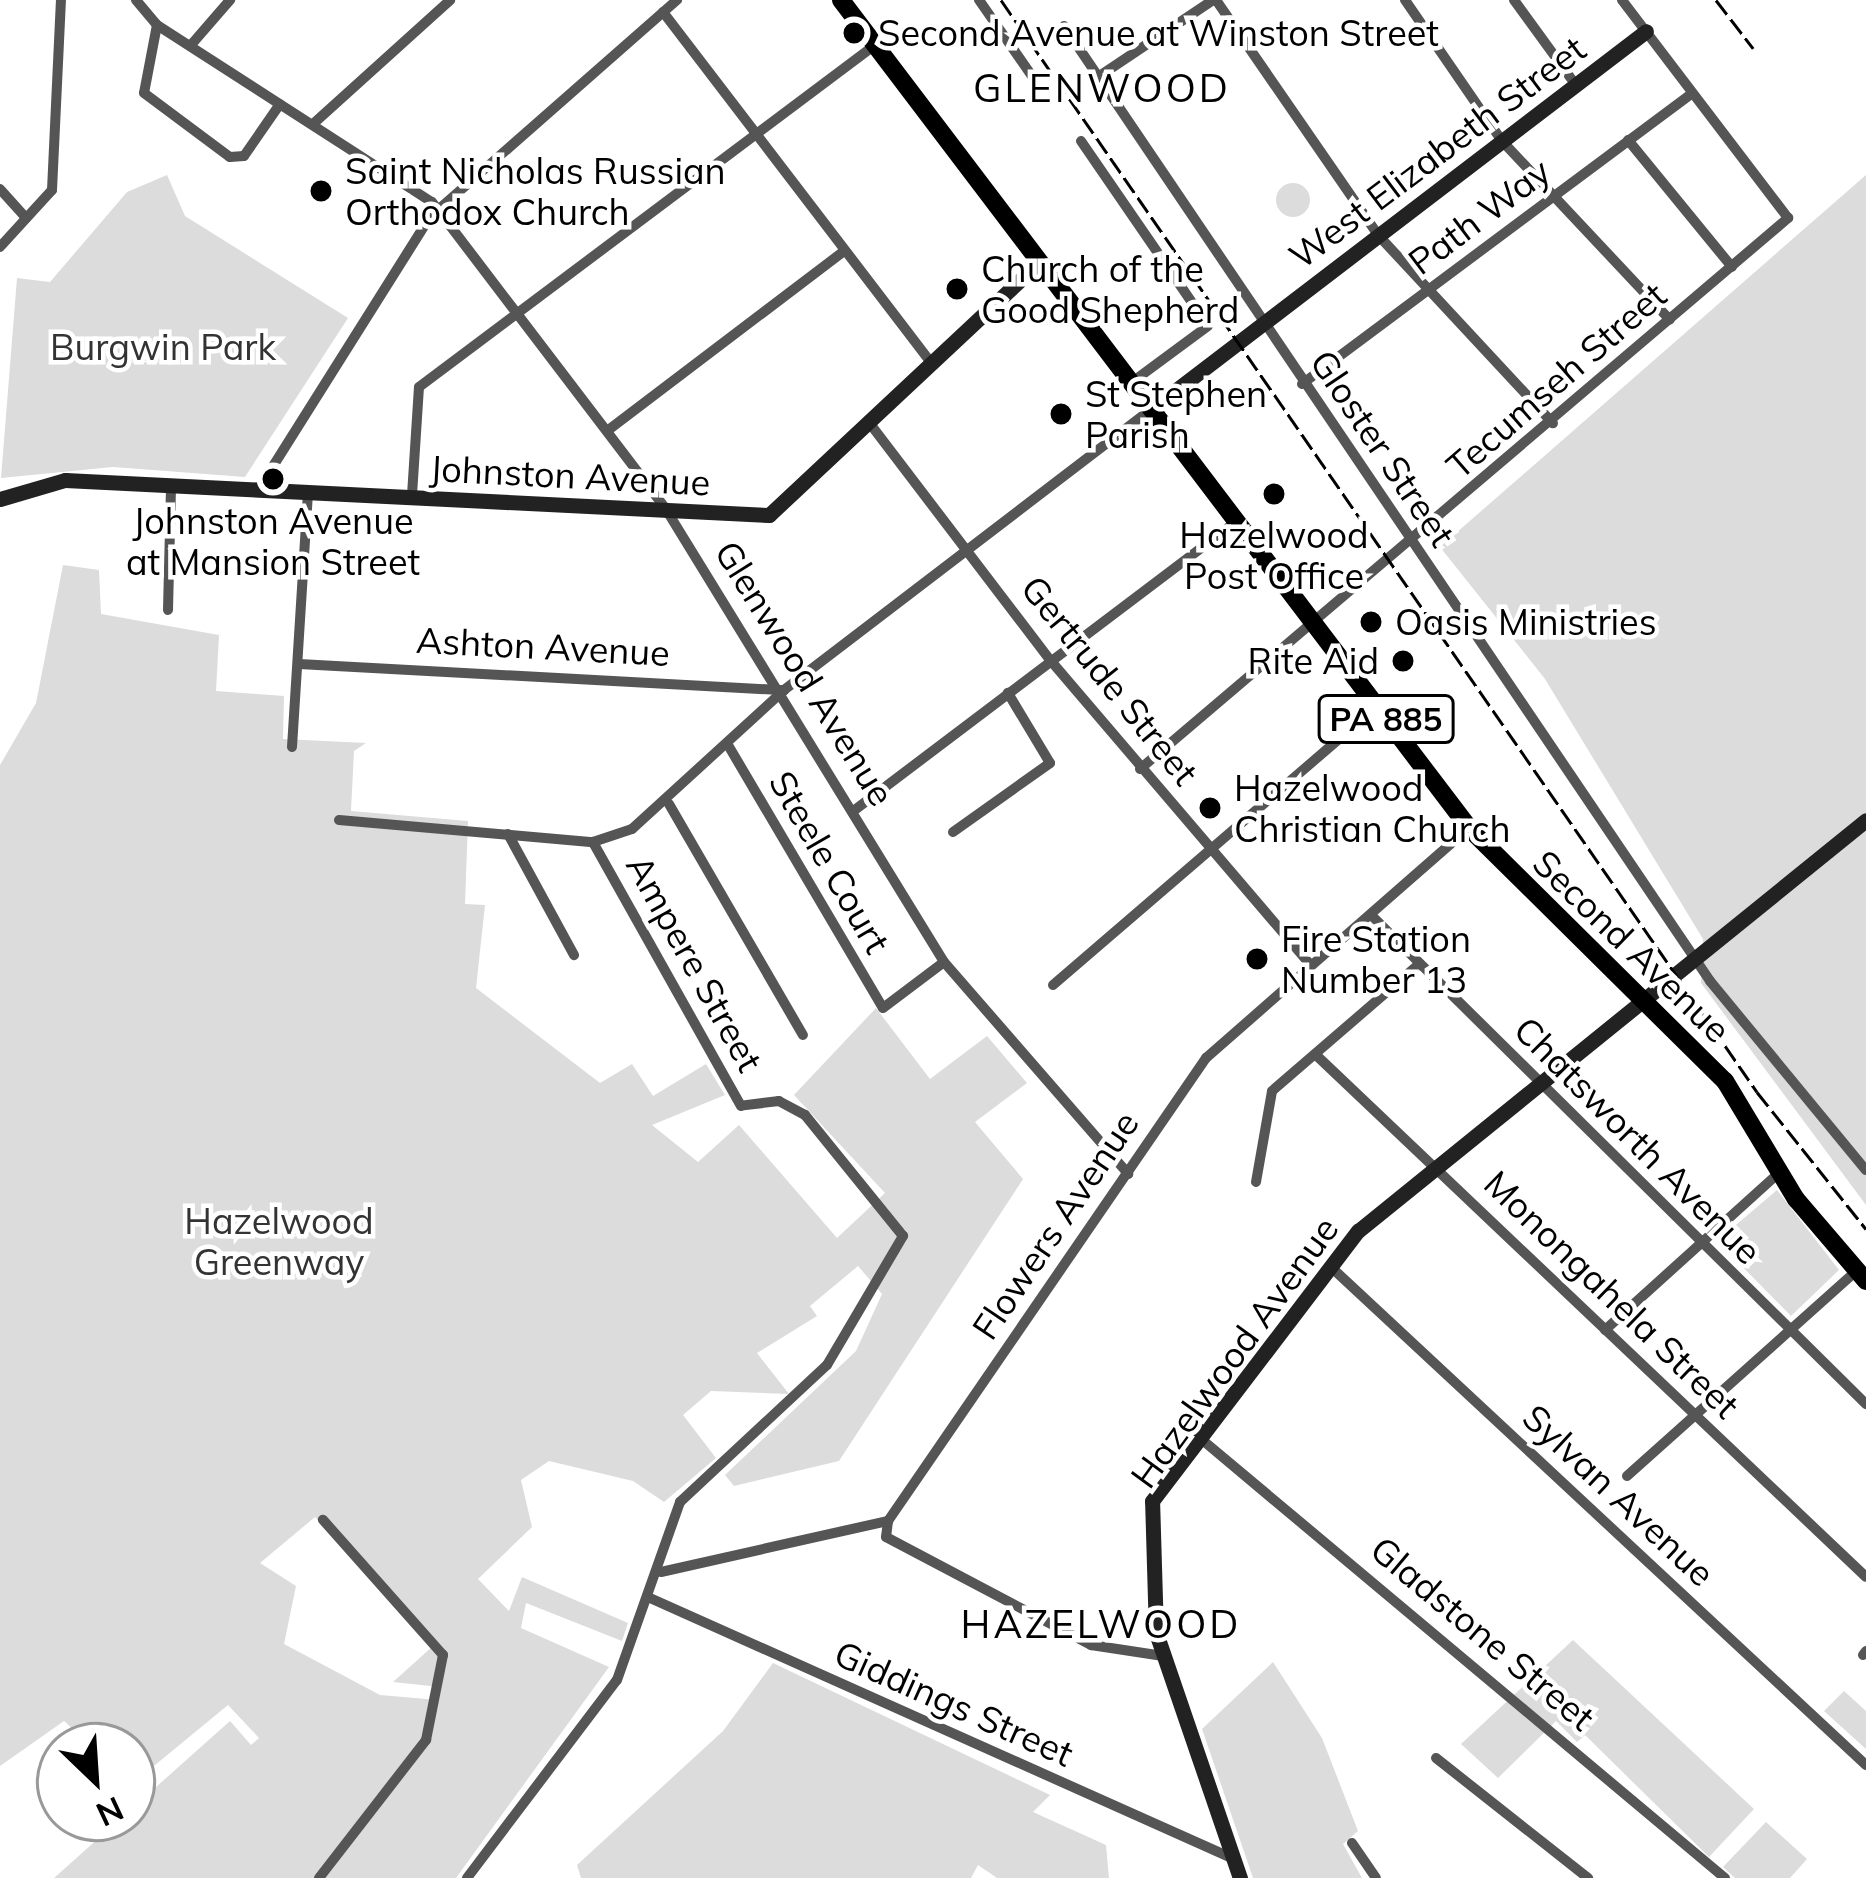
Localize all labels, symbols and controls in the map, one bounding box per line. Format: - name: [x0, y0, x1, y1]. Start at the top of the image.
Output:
- place label: Second Avenue at Winston Street: [878, 11, 1439, 55]
- marker: Second Avenue at Winston Street: [841, 20, 867, 46]
- street label: West Elizabeth Street: [1280, 27, 1594, 277]
- district label: GLENWOOD: [973, 65, 1231, 111]
- place label: Saint Nicholas Russian Orthodox Church: [345, 148, 726, 233]
- street label: Path Way: [1400, 149, 1558, 283]
- marker: Saint Nicholas Russian Orthodox Church: [308, 178, 334, 204]
- place label: Church of the Good Shepherd: [981, 246, 1239, 331]
- street label: Tecumseh Street: [1438, 273, 1674, 487]
- marker: Church of the Good Shepherd: [944, 276, 970, 302]
- park label: Burgwin Park: [50, 325, 276, 369]
- street label: Gloster Street: [1302, 342, 1464, 554]
- place label: St Stephen Parish: [1085, 371, 1267, 456]
- marker: St Stephen Parish: [1048, 401, 1074, 427]
- street label: Johnston Avenue: [428, 446, 712, 504]
- marker: Johnston Avenue at Mansion Street: [260, 466, 286, 492]
- marker: Hazelwood Post Office: [1261, 481, 1287, 507]
- place label: Johnston Avenue at Mansion Street: [126, 498, 420, 583]
- place label: Hazelwood Post Office: [1179, 512, 1369, 597]
- street label: Glenwood Avenue: [706, 533, 904, 813]
- street label: Gertrude Street: [1013, 567, 1207, 793]
- place label: Oasis Ministries: [1395, 600, 1657, 644]
- marker: Oasis Ministries: [1358, 609, 1384, 635]
- street label: Ashton Avenue: [415, 618, 671, 674]
- place label: Rite Aid: [1247, 639, 1379, 683]
- marker: Rite Aid: [1390, 648, 1416, 674]
- road number: PA 885: [1317, 692, 1455, 746]
- street label: Steele Court: [761, 763, 899, 961]
- place label: Hazelwood Christian Church: [1234, 765, 1511, 850]
- marker: Hazelwood Christian Church: [1197, 795, 1223, 821]
- street label: Second Avenue: [1524, 841, 1740, 1051]
- street label: Ampere Street: [618, 847, 772, 1079]
- place label: Fire Station Number 13: [1281, 916, 1471, 1001]
- marker: Fire Station Number 13: [1244, 946, 1270, 972]
- street label: Chatsworth Avenue: [1506, 1008, 1770, 1272]
- street label: Flowers Avenue: [963, 1103, 1147, 1347]
- street label: Monongahela Street: [1476, 1161, 1748, 1427]
- park label: Hazelwood Greenway: [184, 1198, 374, 1283]
- street label: Hazelwood Avenue: [1121, 1208, 1347, 1496]
- street label: Sylvan Avenue: [1514, 1395, 1724, 1595]
- street label: Gladstone Street: [1362, 1527, 1604, 1739]
- district label: HAZELWOOD: [961, 1601, 1241, 1647]
- street label: Giddings Street: [828, 1631, 1080, 1775]
- north arrow: [36, 1722, 156, 1842]
- text: N: [90, 1789, 130, 1836]

